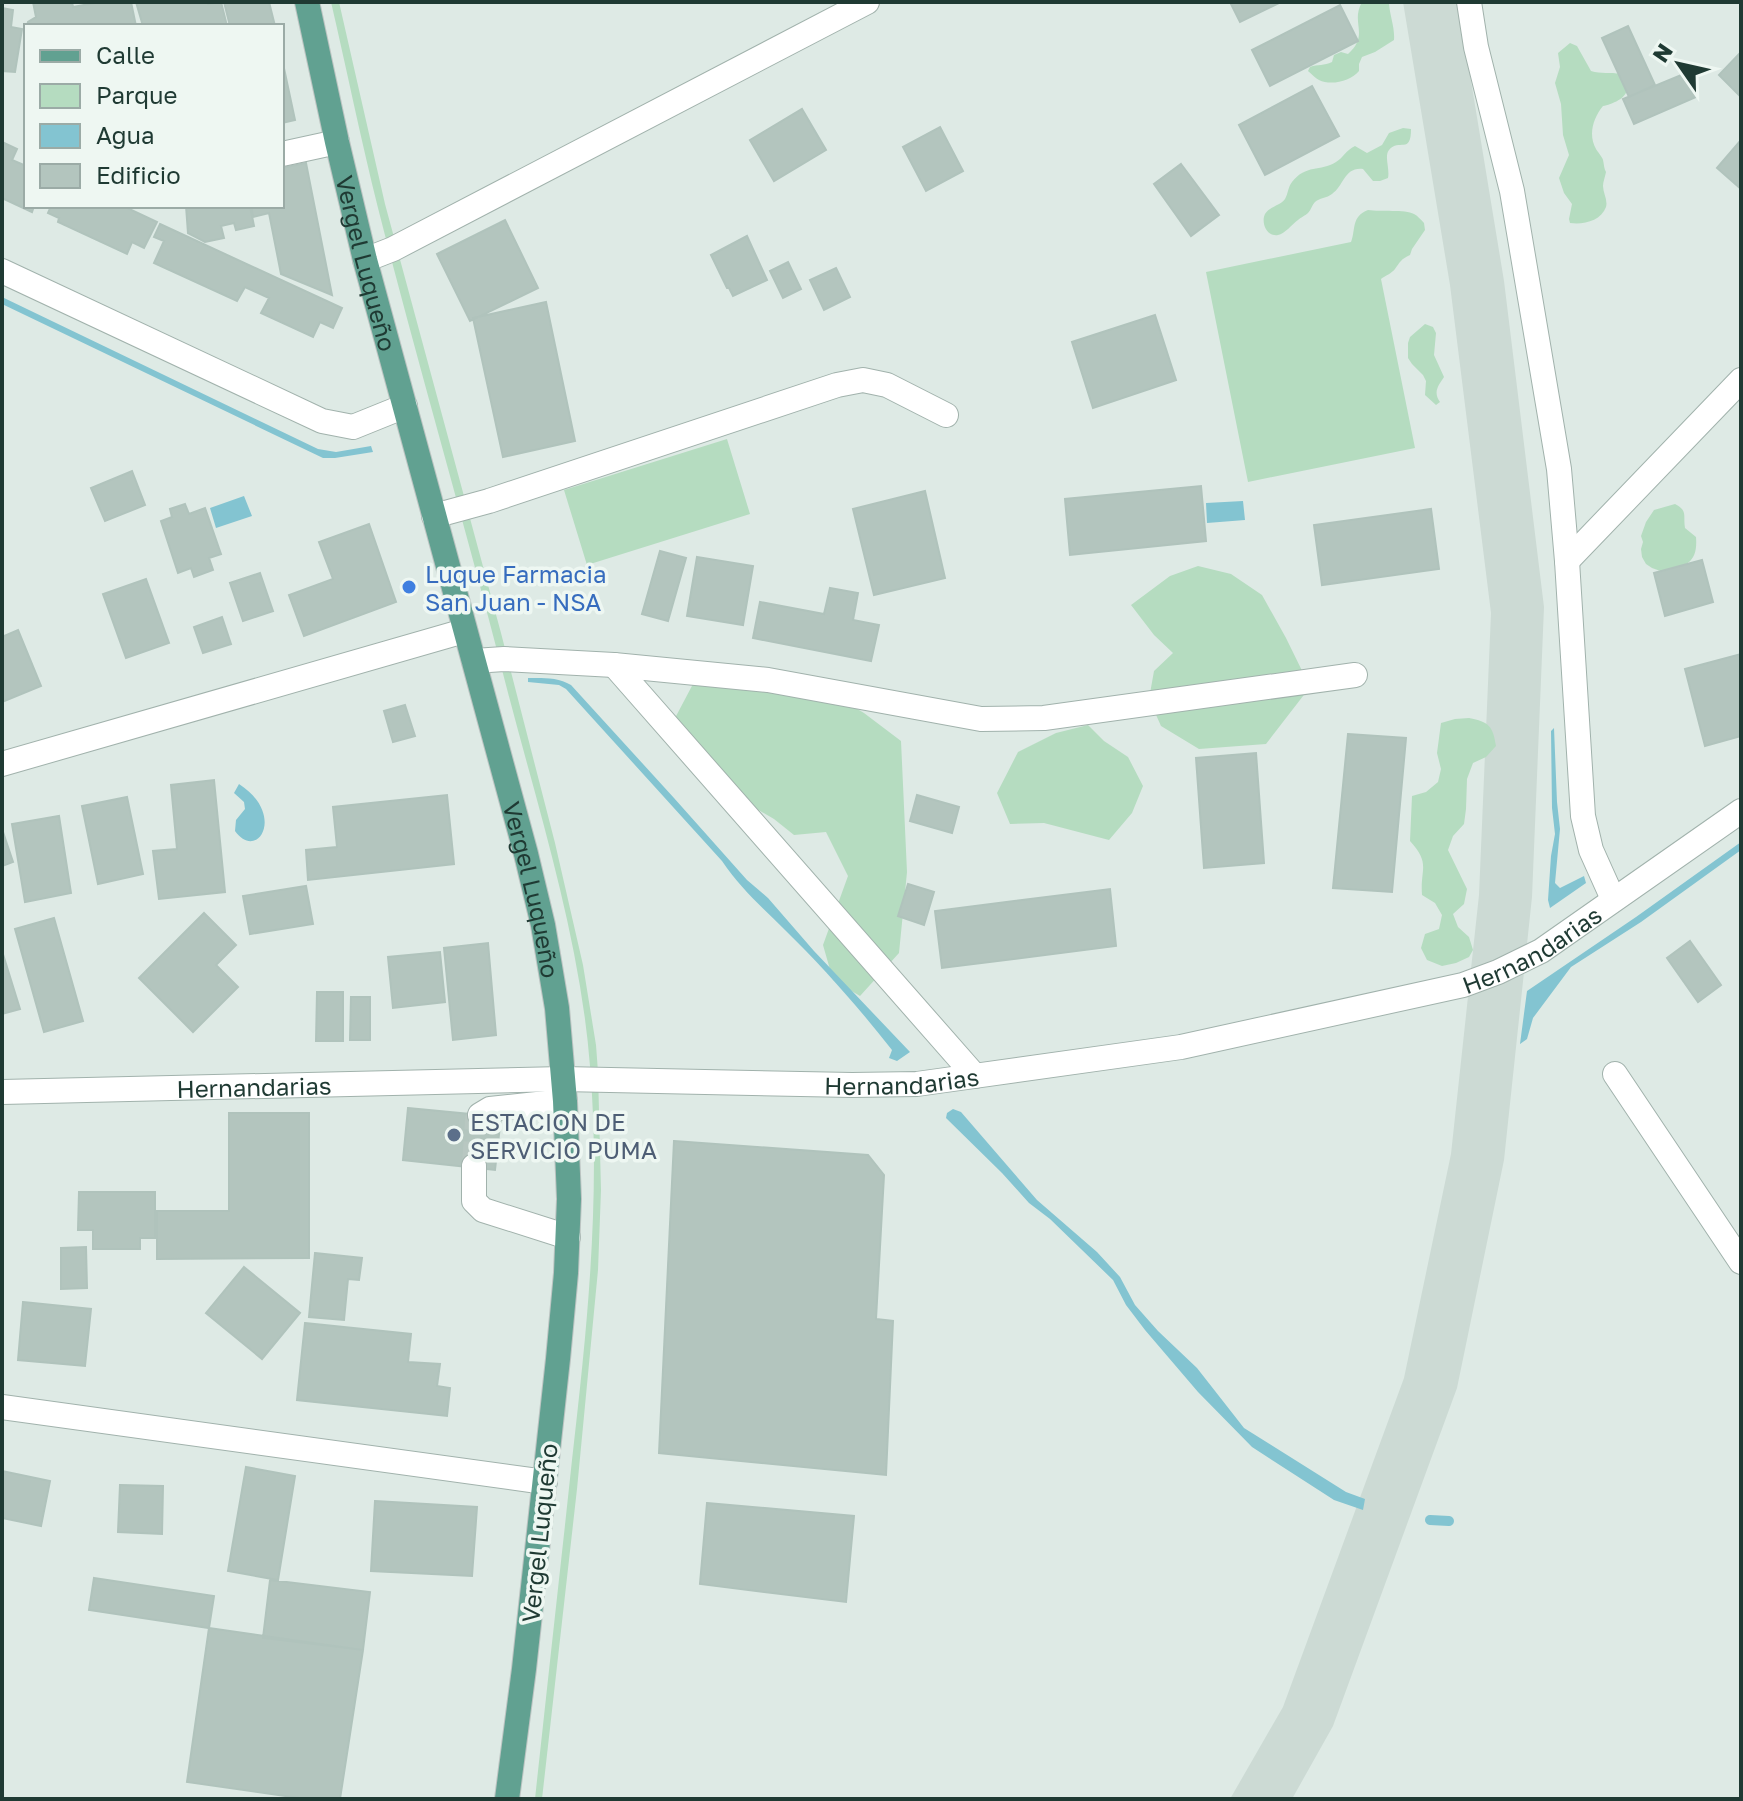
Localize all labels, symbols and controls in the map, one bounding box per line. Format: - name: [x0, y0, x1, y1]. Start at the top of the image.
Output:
- legend: [24, 24, 284, 208]
- north arrow: [1639, 24, 1719, 104]
- text: N: [1646, 38, 1678, 67]
- text: Calle: [96, 40, 155, 69]
- text: Parque: [96, 80, 177, 109]
- text: Agua: [96, 120, 155, 149]
- text: Edificio: [96, 160, 181, 189]
- street label: Vergel Luqueño: [331, 172, 403, 354]
- place label: Luque Farmacia San Juan - NSA: [425, 559, 607, 616]
- marker: Luque Farmacia San Juan - NSA: [400, 578, 418, 596]
- street label: Vergel Luqueño: [498, 798, 566, 980]
- street label: Hernandarias: [1458, 899, 1607, 999]
- street label: Hernandarias: [824, 1061, 981, 1100]
- street label: Hernandarias: [176, 1070, 332, 1102]
- place label: ESTACION DE SERVICIO PUMA: [470, 1107, 657, 1164]
- marker: ESTACION DE SERVICIO PUMA: [445, 1126, 463, 1144]
- street label: Vergel Luqueño: [515, 1442, 563, 1624]

